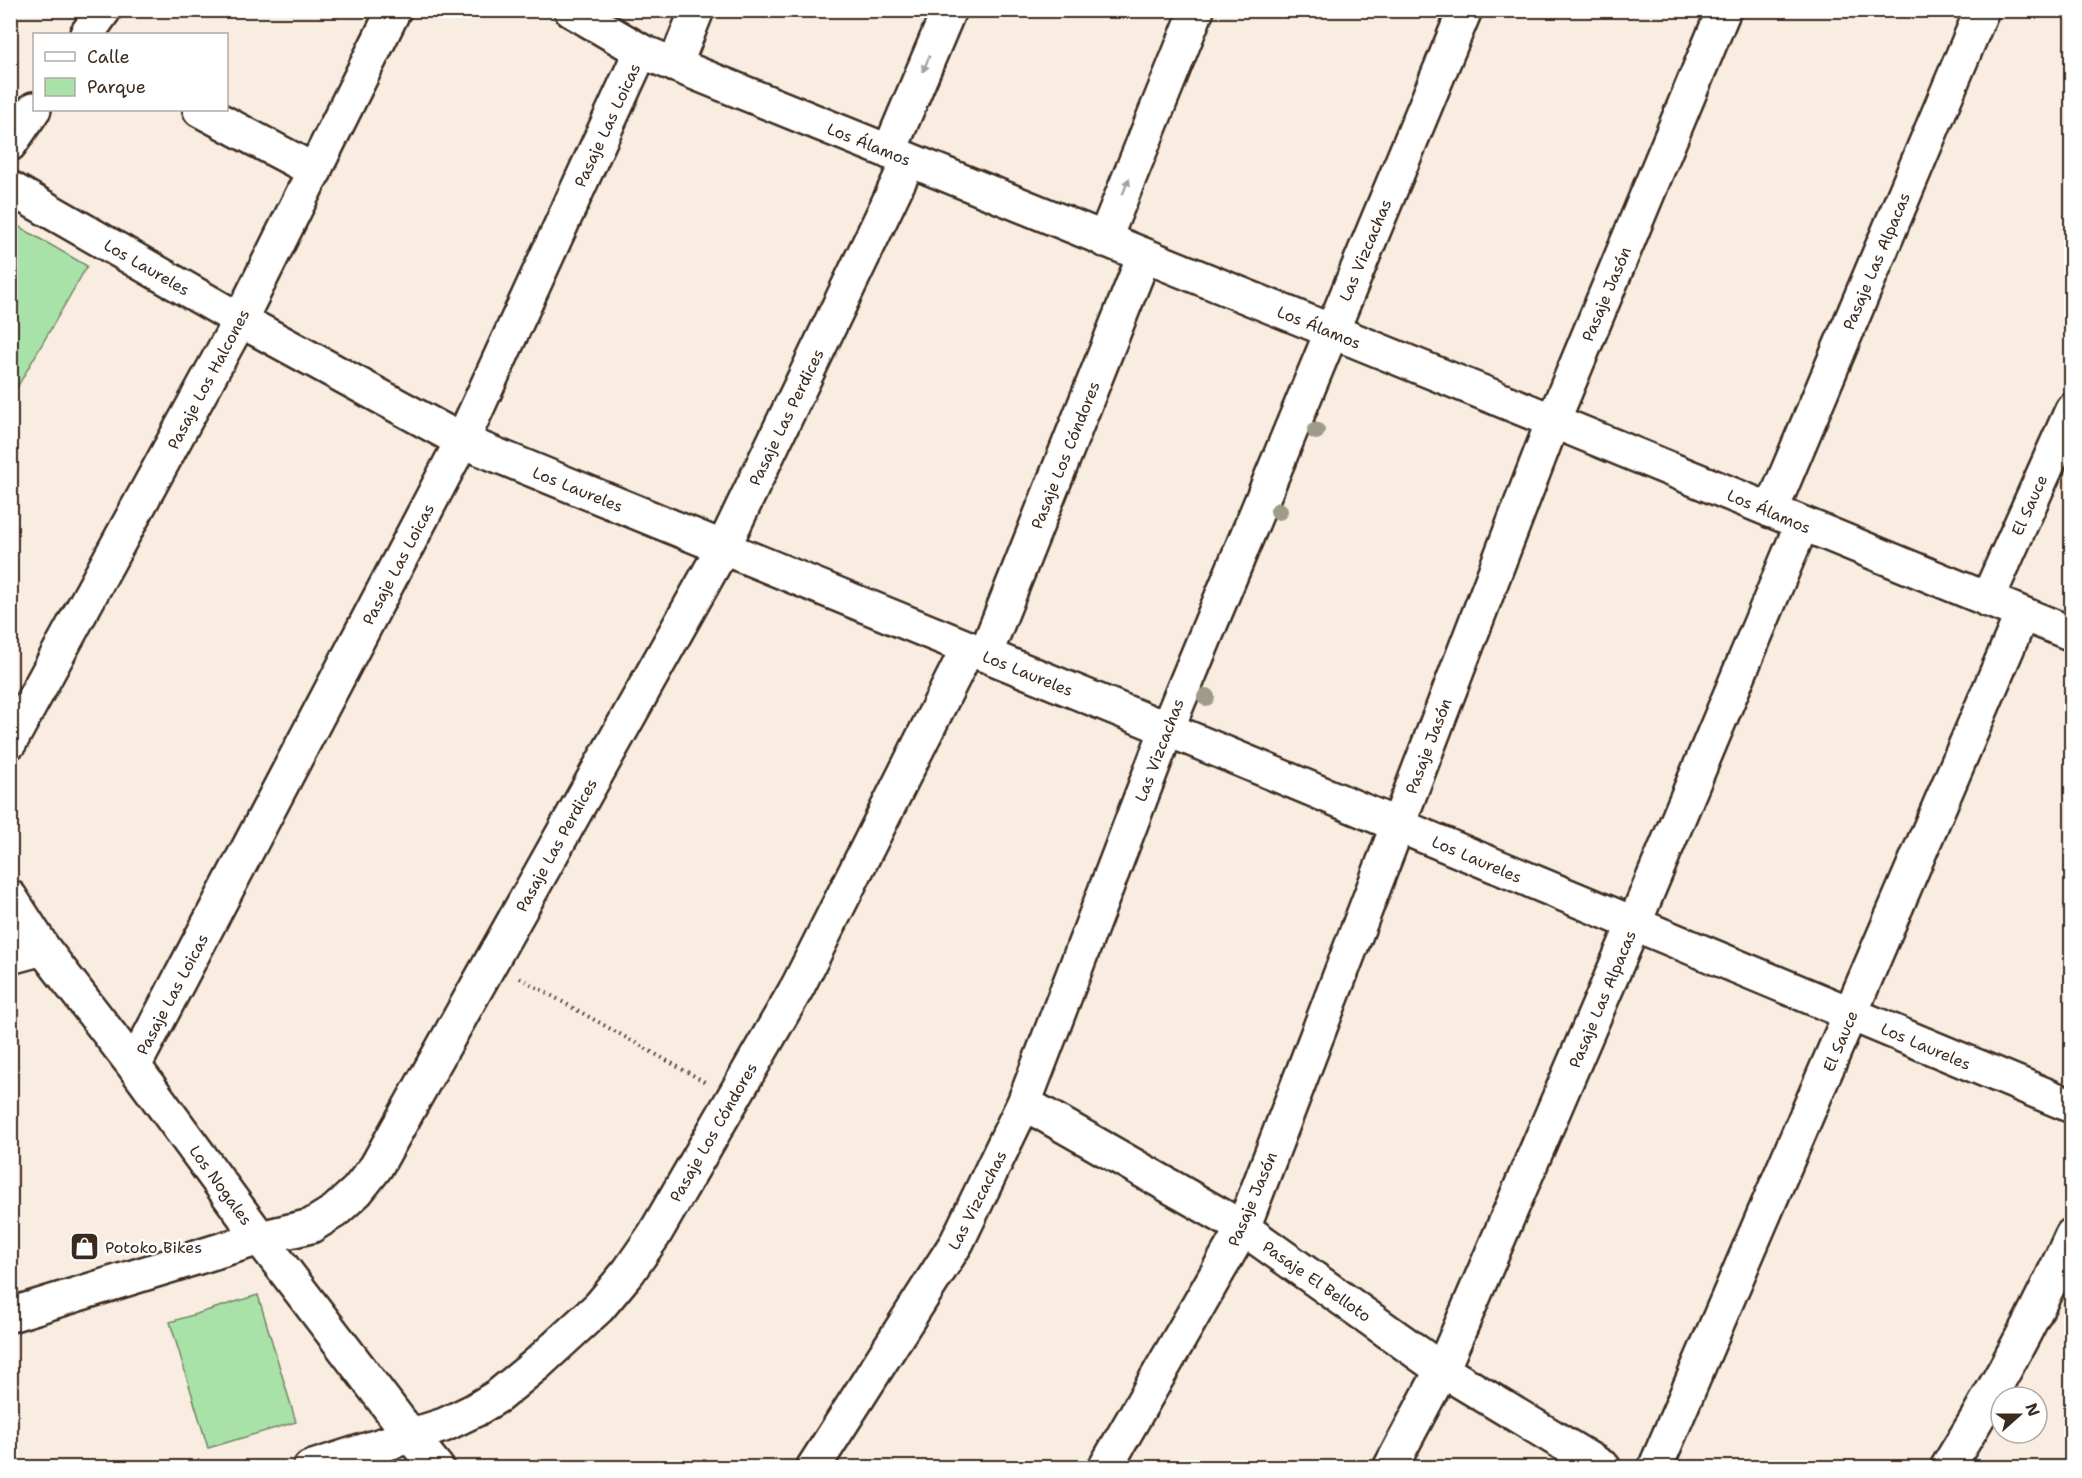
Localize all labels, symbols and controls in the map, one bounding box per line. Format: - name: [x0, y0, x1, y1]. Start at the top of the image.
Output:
- legend: [33, 33, 228, 111]
- text: Calle: [87, 45, 130, 69]
- one-way arrow: [921, 56, 931, 74]
- street label: Pasaje Las Loicas: [570, 60, 645, 191]
- text: Parque: [87, 75, 146, 99]
- street label: Los Álamos: [824, 118, 914, 171]
- one-way arrow: [1121, 176, 1131, 194]
- street label: Pasaje Las Alpacas: [1838, 189, 1915, 333]
- street label: Las Vizcachas: [1334, 196, 1396, 305]
- street label: Los Laureles: [100, 234, 194, 301]
- street label: Pasaje Jasón: [1577, 243, 1636, 345]
- street label: Los Álamos: [1274, 301, 1364, 354]
- street label: Pasaje Los Halcones: [163, 305, 254, 453]
- street label: Pasaje Las Perdices: [744, 345, 829, 489]
- street label: Pasaje Los Cóndores: [1026, 378, 1105, 532]
- street label: Los Laureles: [529, 462, 626, 517]
- street label: El Sauce: [2007, 471, 2052, 539]
- street label: Los Álamos: [1724, 484, 1814, 538]
- street label: Pasaje Las Loicas: [358, 500, 439, 628]
- street label: Los Laureles: [979, 646, 1076, 701]
- street label: Las Vizcachas: [1130, 695, 1189, 805]
- street label: Pasaje Jasón: [1401, 695, 1456, 797]
- street label: Pasaje Las Perdices: [511, 775, 602, 916]
- street label: Los Laureles: [1429, 831, 1525, 888]
- street label: Pasaje Las Alpacas: [1564, 927, 1641, 1071]
- street label: Pasaje Las Loicas: [132, 930, 213, 1058]
- street label: El Sauce: [1818, 1007, 1863, 1075]
- street label: Los Laureles: [1878, 1018, 1974, 1075]
- street label: Pasaje Los Cóndores: [665, 1059, 762, 1206]
- street label: Los Nogales: [184, 1141, 257, 1230]
- street label: Las Vizcachas: [943, 1147, 1012, 1254]
- street label: Pasaje Jasón: [1223, 1148, 1282, 1250]
- shop icon: Potoko Bikes: [68, 1231, 100, 1263]
- street label: Pasaje El Belloto: [1258, 1236, 1375, 1327]
- place label: Potoko Bikes: [105, 1237, 202, 1258]
- north arrow: [1989, 1385, 2049, 1445]
- text: N: [2020, 1400, 2045, 1419]

